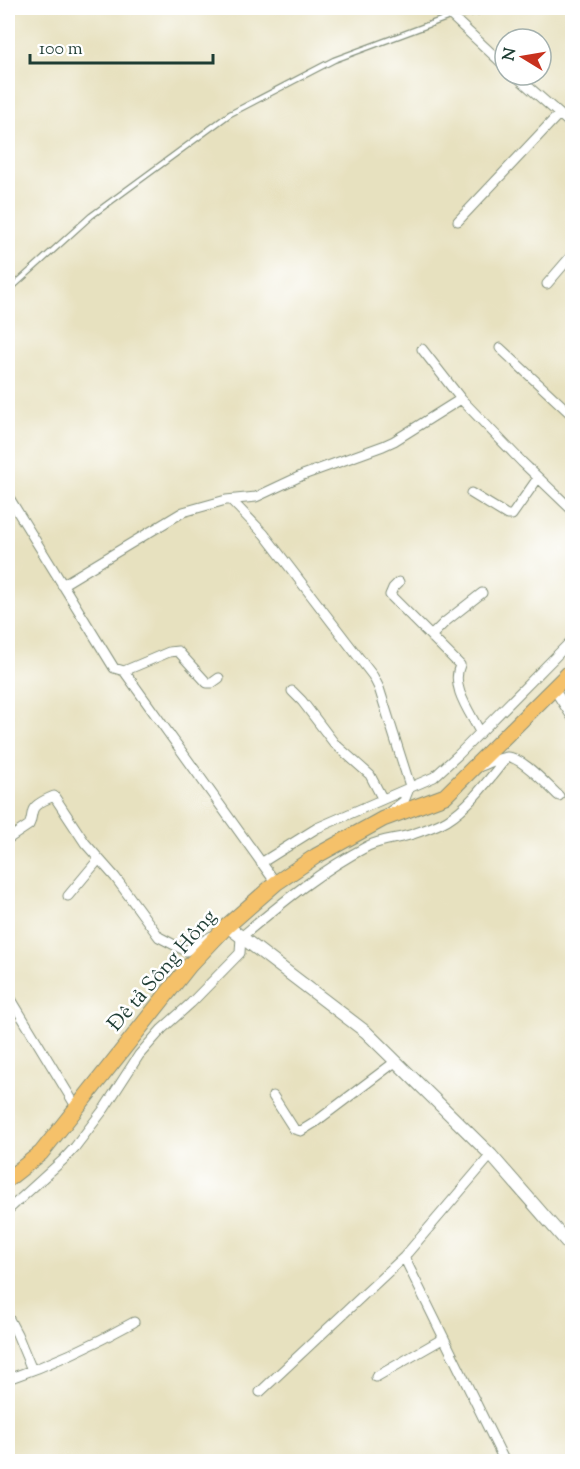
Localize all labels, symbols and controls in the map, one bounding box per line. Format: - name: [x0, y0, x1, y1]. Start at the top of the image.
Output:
- scale bar: [30, 27, 213, 65]
- north arrow: [493, 27, 553, 87]
- text: 100 m: [39, 37, 83, 63]
- text: N: [498, 46, 523, 63]
- street label: Đê tả Sông Hồng: [101, 903, 225, 1039]

